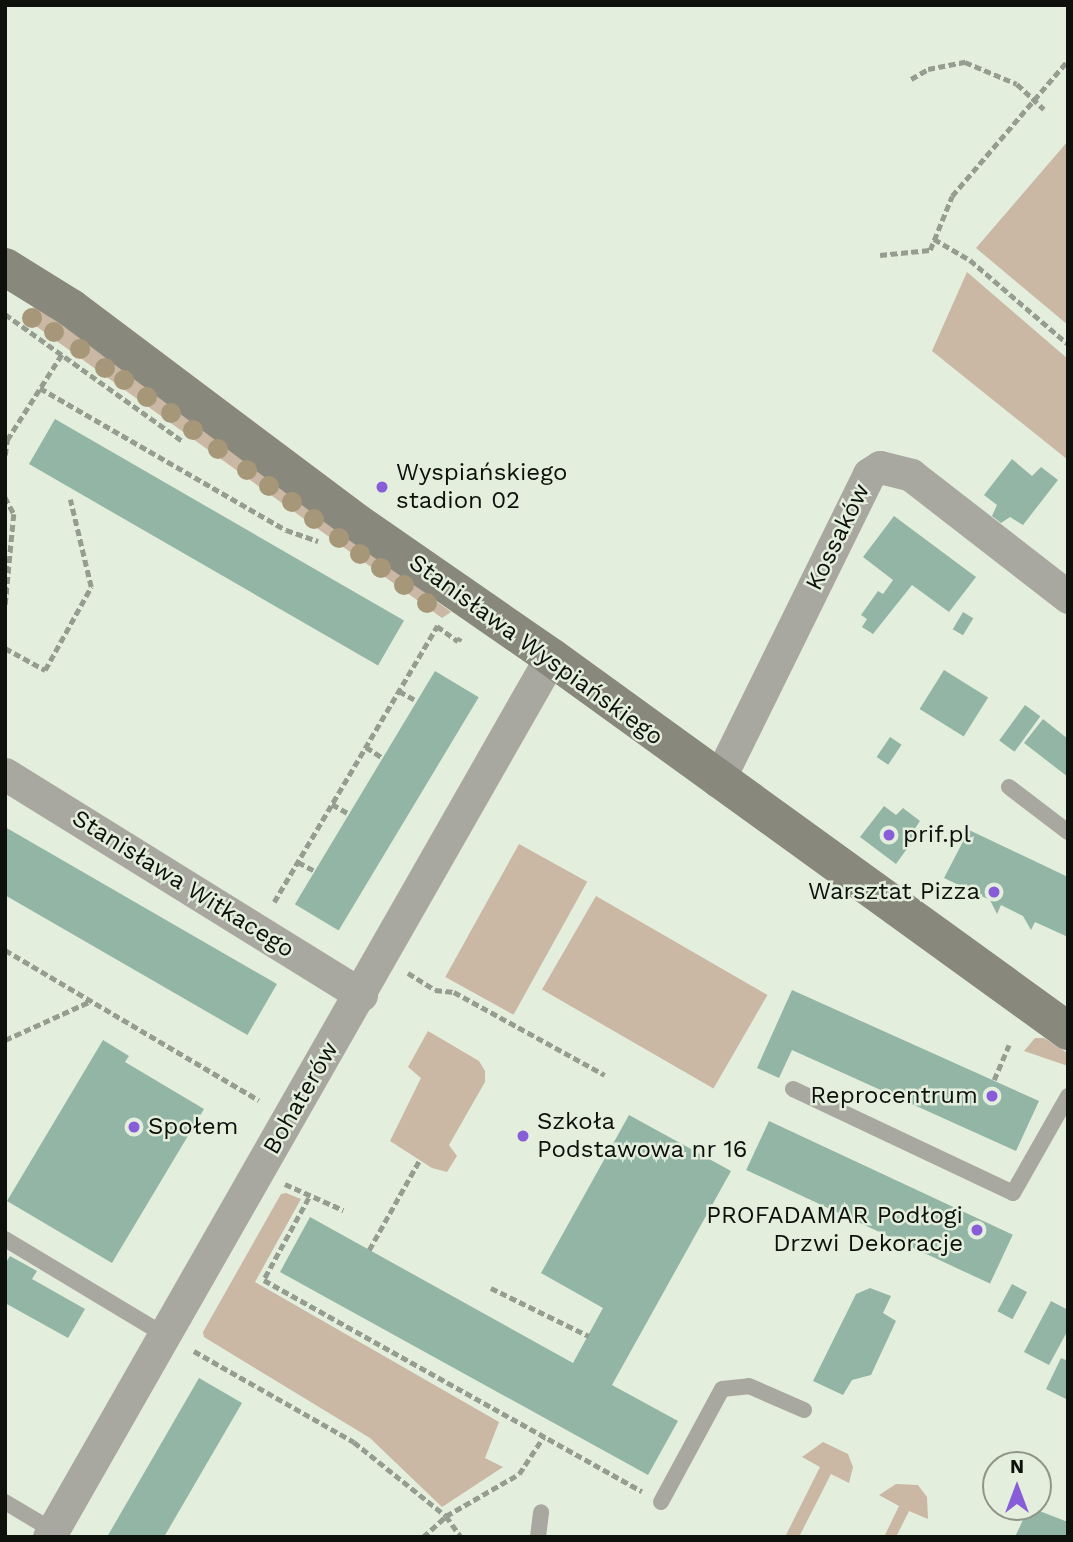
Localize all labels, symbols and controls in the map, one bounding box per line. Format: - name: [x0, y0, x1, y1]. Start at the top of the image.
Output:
- place label: Wyspiańskiego stadion 02: [396, 459, 567, 515]
- marker: Wyspiańskiego stadion 02: [374, 479, 390, 495]
- street label: Kossaków: [800, 479, 876, 595]
- street label: Stanisława Wyspiańskiego: [403, 548, 669, 752]
- street label: Stanisława Witkacego: [66, 804, 300, 964]
- place label: prif.pl: [903, 821, 971, 849]
- marker: prif.pl: [881, 827, 897, 843]
- place label: Warsztat Pizza: [808, 878, 980, 906]
- marker: Warsztat Pizza: [986, 884, 1002, 900]
- street label: Bohaterów: [257, 1036, 345, 1160]
- place label: Reprocentrum: [810, 1082, 978, 1110]
- marker: Reprocentrum: [984, 1088, 1000, 1104]
- place label: Szkoła Podstawowa nr 16: [537, 1108, 749, 1164]
- place label: Społem: [148, 1113, 238, 1141]
- marker: Społem: [126, 1119, 142, 1135]
- marker: Szkoła Podstawowa nr 16: [515, 1128, 531, 1144]
- place label: PROFADAMAR Podłogi Drzwi Dekoracje: [706, 1202, 963, 1258]
- marker: PROFADAMAR Podłogi Drzwi Dekoracje: [969, 1222, 985, 1238]
- north arrow: [982, 1451, 1052, 1521]
- text: N: [1010, 1455, 1024, 1478]

